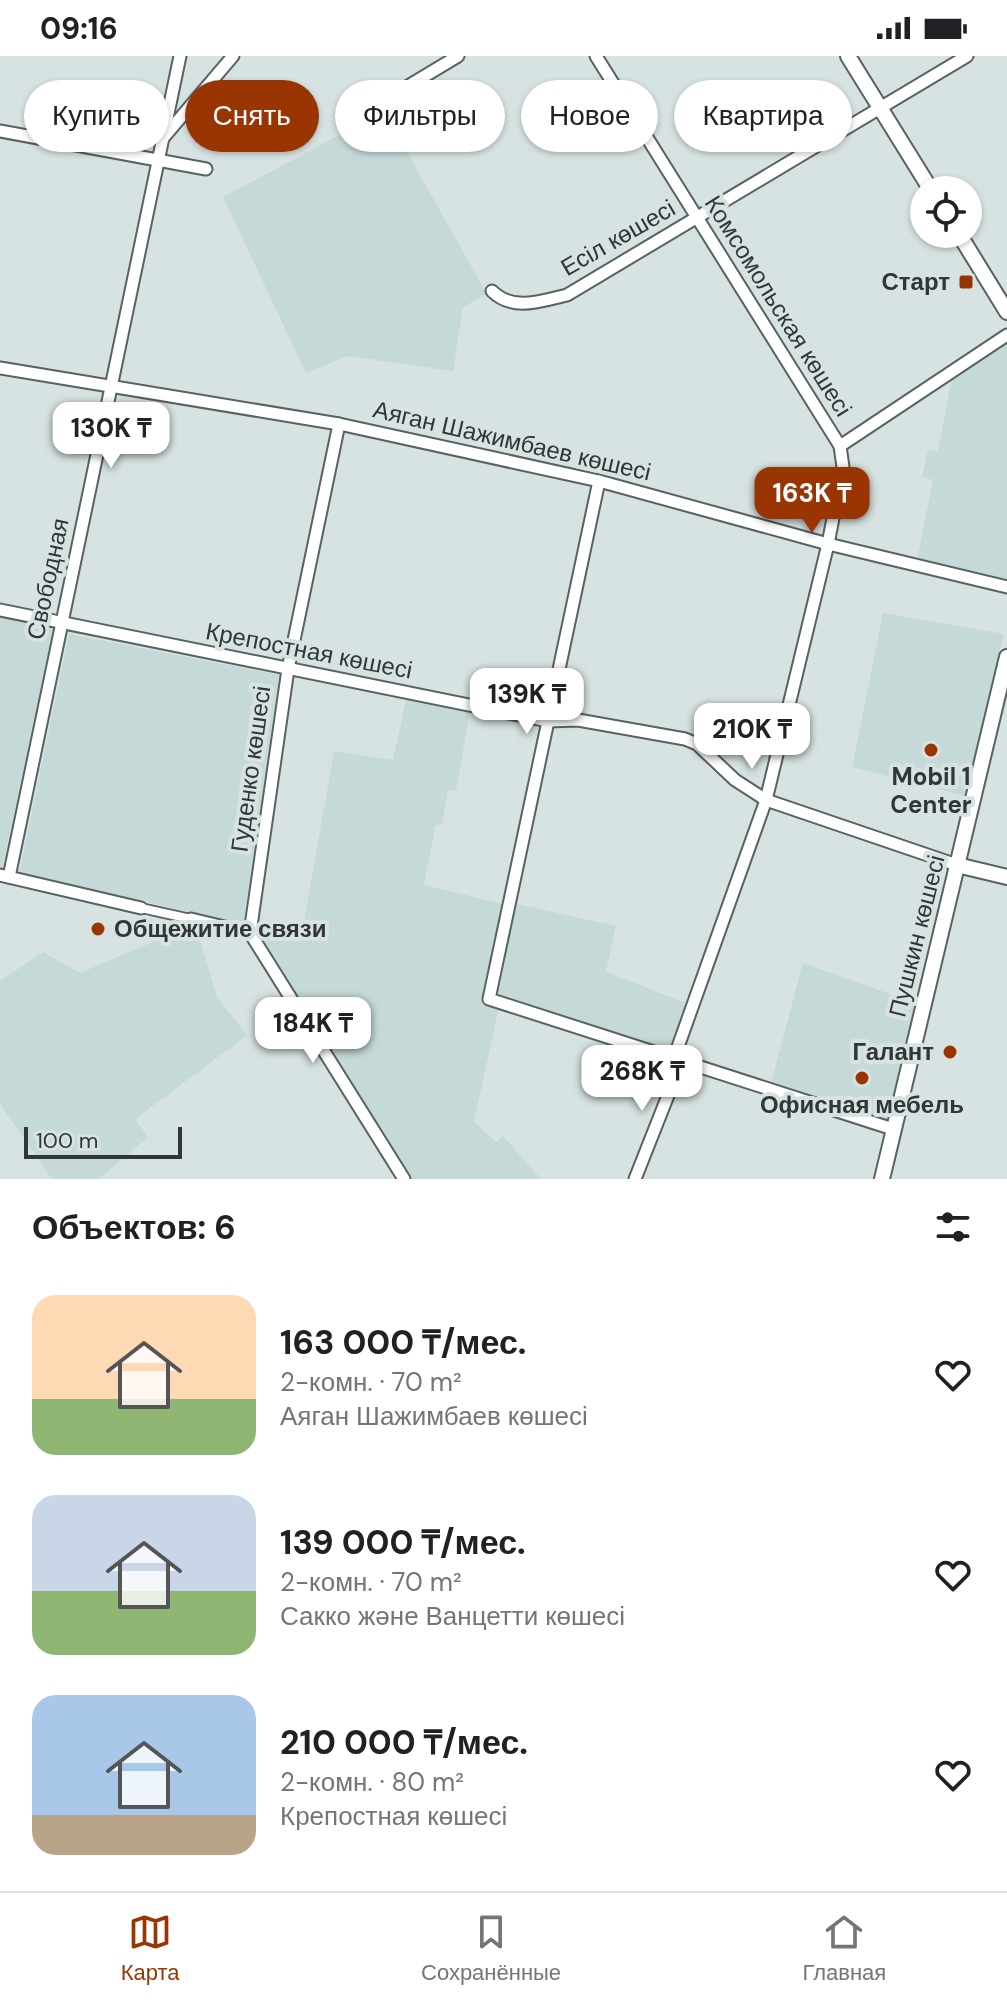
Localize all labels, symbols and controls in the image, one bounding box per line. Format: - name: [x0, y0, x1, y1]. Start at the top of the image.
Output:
- text: 09:16: [40, 9, 118, 48]
- chip: Купить: [24, 80, 169, 152]
- chip: Снять: [185, 80, 319, 152]
- chip: Фильтры: [335, 80, 505, 152]
- chip: Новое: [521, 80, 658, 152]
- chip: Квартира: [674, 80, 852, 152]
- map controls: [910, 176, 982, 248]
- button: locate: [910, 176, 982, 248]
- street label: Комсомольская көшесі: [698, 189, 859, 422]
- street label: Есіл көшесі: [555, 192, 681, 283]
- place label: Старт: [881, 266, 950, 297]
- marker: Старт: [957, 273, 975, 291]
- street label: Аяган Шажимбаев көшесі: [370, 393, 654, 488]
- pin: 130K ₸: [46, 402, 176, 470]
- text: 130K ₸: [71, 411, 151, 445]
- pin: 163K ₸: [747, 467, 877, 535]
- text: 163K ₸: [773, 476, 851, 510]
- street label: Свободная: [20, 515, 75, 642]
- street label: Крепостная көшесі: [203, 615, 415, 686]
- pin: 139K ₸: [462, 668, 592, 736]
- text: 139K ₸: [488, 677, 566, 711]
- street label: Гуденко көшесі: [224, 684, 278, 854]
- pin: 210K ₸: [687, 703, 817, 771]
- text: 210K ₸: [712, 712, 792, 746]
- marker: Mobil 1 Center: [922, 741, 940, 759]
- place label: Mobil 1 Center: [890, 761, 972, 820]
- street label: Пушкин көшесі: [881, 852, 952, 1020]
- place label: Общежитие связи: [114, 913, 327, 944]
- marker: Общежитие связи: [89, 920, 107, 938]
- pin: 184K ₸: [248, 997, 378, 1065]
- text: 184K ₸: [273, 1006, 353, 1040]
- place label: Галант: [853, 1036, 934, 1067]
- marker: Галант: [941, 1043, 959, 1061]
- pin: 268K ₸: [577, 1045, 707, 1113]
- text: 268K ₸: [599, 1054, 685, 1088]
- marker: Офисная мебель: [853, 1069, 871, 1087]
- place label: Офисная мебель: [760, 1089, 964, 1120]
- scale bar: [24, 1123, 182, 1159]
- text: 100 m: [36, 1126, 98, 1155]
- text: Объектов: 6: [32, 1205, 236, 1250]
- icon: filters: [931, 1205, 975, 1249]
- text: 163 000 ₸/мес.: [280, 1320, 526, 1365]
- icon: home: [96, 1327, 192, 1423]
- icon: heart: [931, 1353, 975, 1397]
- text: 2-комн. · 70 m²: [280, 1365, 462, 1399]
- text: Аяган Шажимбаев көшесі: [280, 1399, 588, 1433]
- text: 139 000 ₸/мес.: [280, 1520, 526, 1565]
- icon: home: [96, 1527, 192, 1623]
- icon: heart: [931, 1553, 975, 1597]
- text: 2-комн. · 70 m²: [280, 1565, 462, 1599]
- text: Сакко және Ванцетти көшесі: [280, 1599, 625, 1633]
- text: 210 000 ₸/мес.: [280, 1720, 528, 1765]
- icon: home: [96, 1727, 192, 1823]
- icon: heart: [931, 1753, 975, 1797]
- text: 2-комн. · 80 m²: [280, 1765, 464, 1799]
- text: Крепостная көшесі: [280, 1799, 507, 1833]
- tab: Карта: [121, 1910, 180, 1987]
- tab: Сохранённые: [421, 1910, 561, 1987]
- tab: Главная: [803, 1910, 886, 1987]

